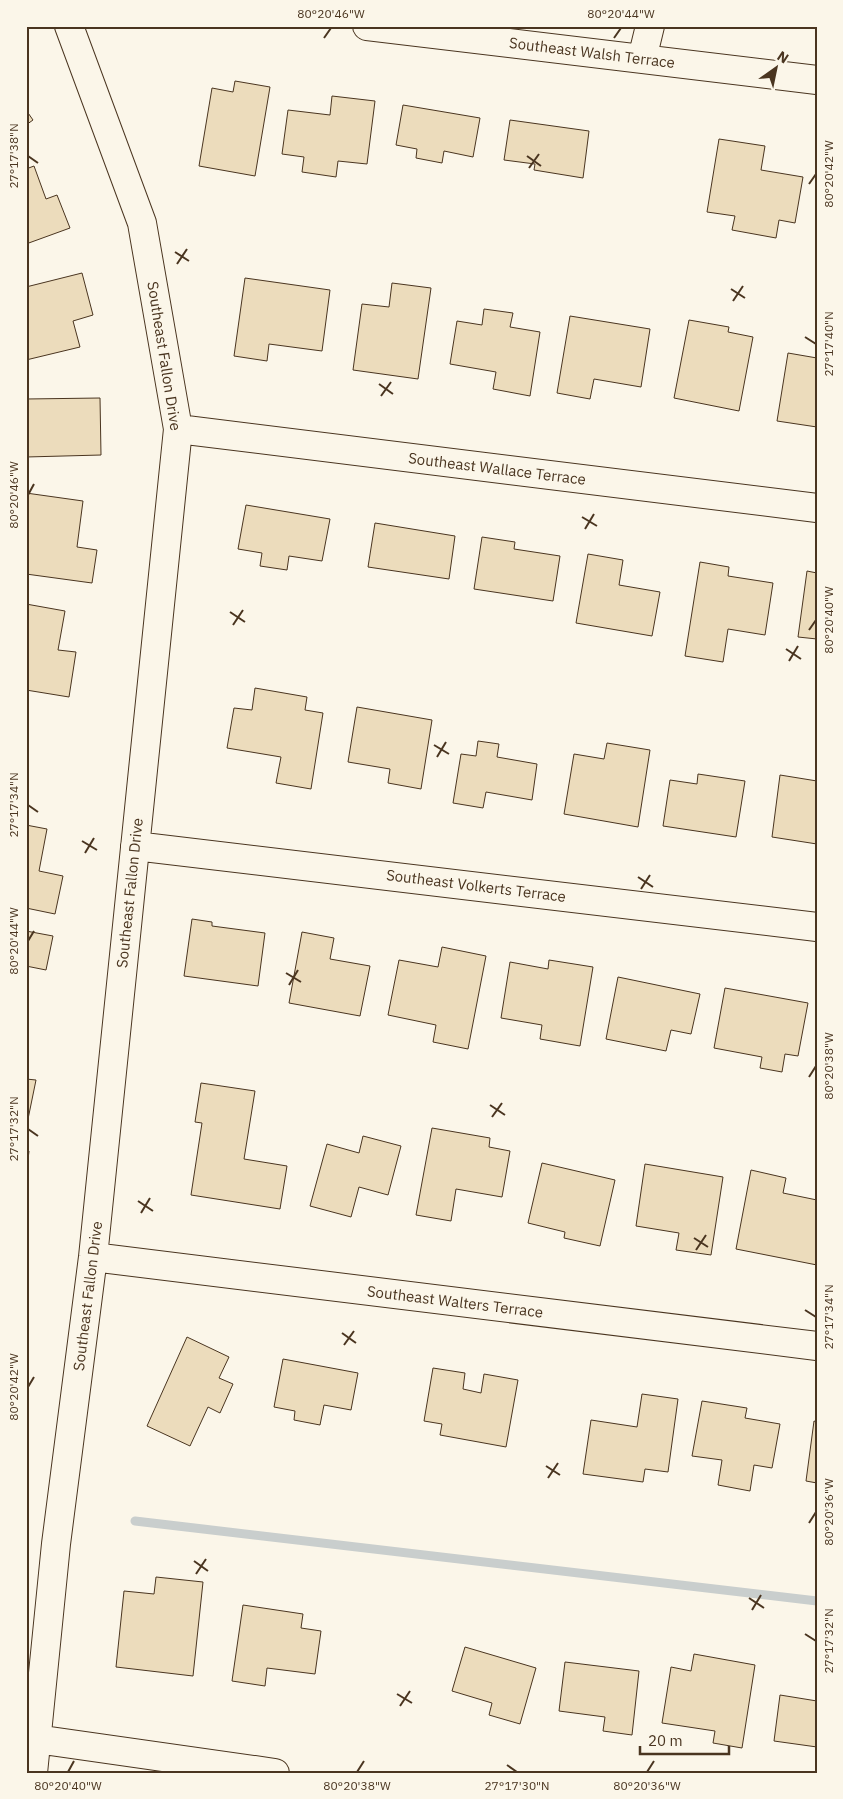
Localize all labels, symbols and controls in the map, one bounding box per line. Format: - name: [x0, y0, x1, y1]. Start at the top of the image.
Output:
- text: 80°20'46"W: [297, 6, 365, 21]
- text: 80°20'44"W: [587, 6, 655, 21]
- street label: Southeast Walsh Terrace: [508, 33, 676, 72]
- north arrow: [750, 42, 800, 92]
- text: N: [774, 47, 792, 67]
- text: 27°17'38"N: [6, 123, 21, 189]
- text: 80°20'42"W: [821, 140, 836, 208]
- street label: Southeast Fallon Drive: [143, 280, 186, 432]
- text: 27°17'40"N: [821, 311, 836, 377]
- street label: Southeast Wallace Terrace: [407, 448, 587, 489]
- text: 80°20'46"W: [6, 461, 21, 529]
- text: 80°20'40"W: [821, 586, 836, 654]
- text: 27°17'34"N: [6, 772, 21, 838]
- street label: Southeast Fallon Drive: [112, 817, 147, 969]
- street label: Southeast Volkerts Terrace: [385, 865, 567, 906]
- text: 80°20'44"W: [6, 907, 21, 975]
- text: 80°20'38"W: [821, 1032, 836, 1100]
- text: 27°17'32"N: [6, 1096, 21, 1162]
- street label: Southeast Fallon Drive: [69, 1220, 106, 1372]
- street label: Southeast Walters Terrace: [366, 1281, 544, 1322]
- text: 27°17'34"N: [821, 1284, 836, 1350]
- text: 80°20'42"W: [6, 1353, 21, 1421]
- text: 80°20'36"W: [821, 1478, 836, 1546]
- text: 27°17'32"N: [821, 1608, 836, 1674]
- scale bar: [640, 1724, 729, 1756]
- text: 20 m: [648, 1731, 683, 1750]
- text: 80°20'40"W: [34, 1778, 102, 1793]
- text: 80°20'38"W: [323, 1778, 391, 1793]
- text: 27°17'30"N: [484, 1778, 550, 1793]
- text: 80°20'36"W: [613, 1778, 681, 1793]

